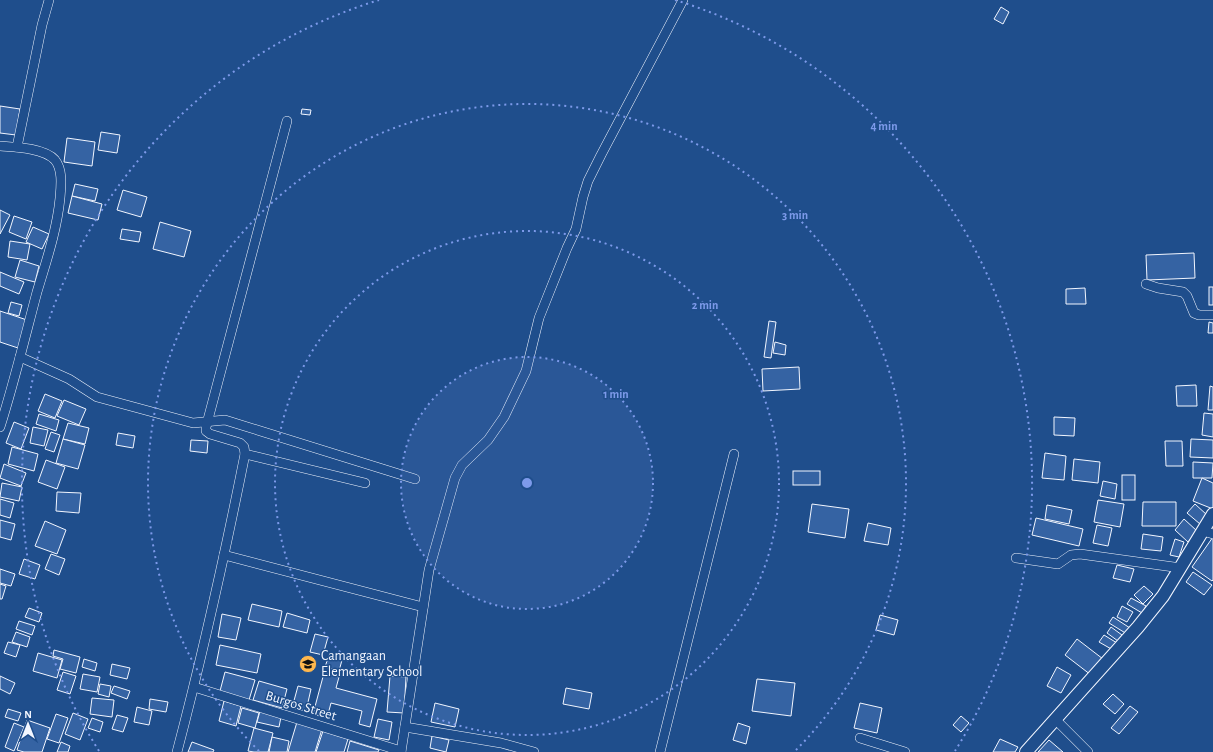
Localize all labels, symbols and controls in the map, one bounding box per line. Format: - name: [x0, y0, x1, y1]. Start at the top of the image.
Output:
- text: 4 min: [870, 120, 898, 132]
- text: 3 min: [782, 209, 808, 221]
- text: 2 min: [692, 299, 718, 311]
- text: 1 min: [603, 388, 629, 400]
- centre of rings: [520, 476, 534, 490]
- place label: Camangaan Elementary School: [321, 649, 423, 679]
- school or university icon: Camangaan Elementary School: [298, 654, 318, 674]
- street label: Burgos Street: [264, 689, 339, 724]
- north arrow: [8, 704, 48, 744]
- text: N: [24, 709, 32, 720]

